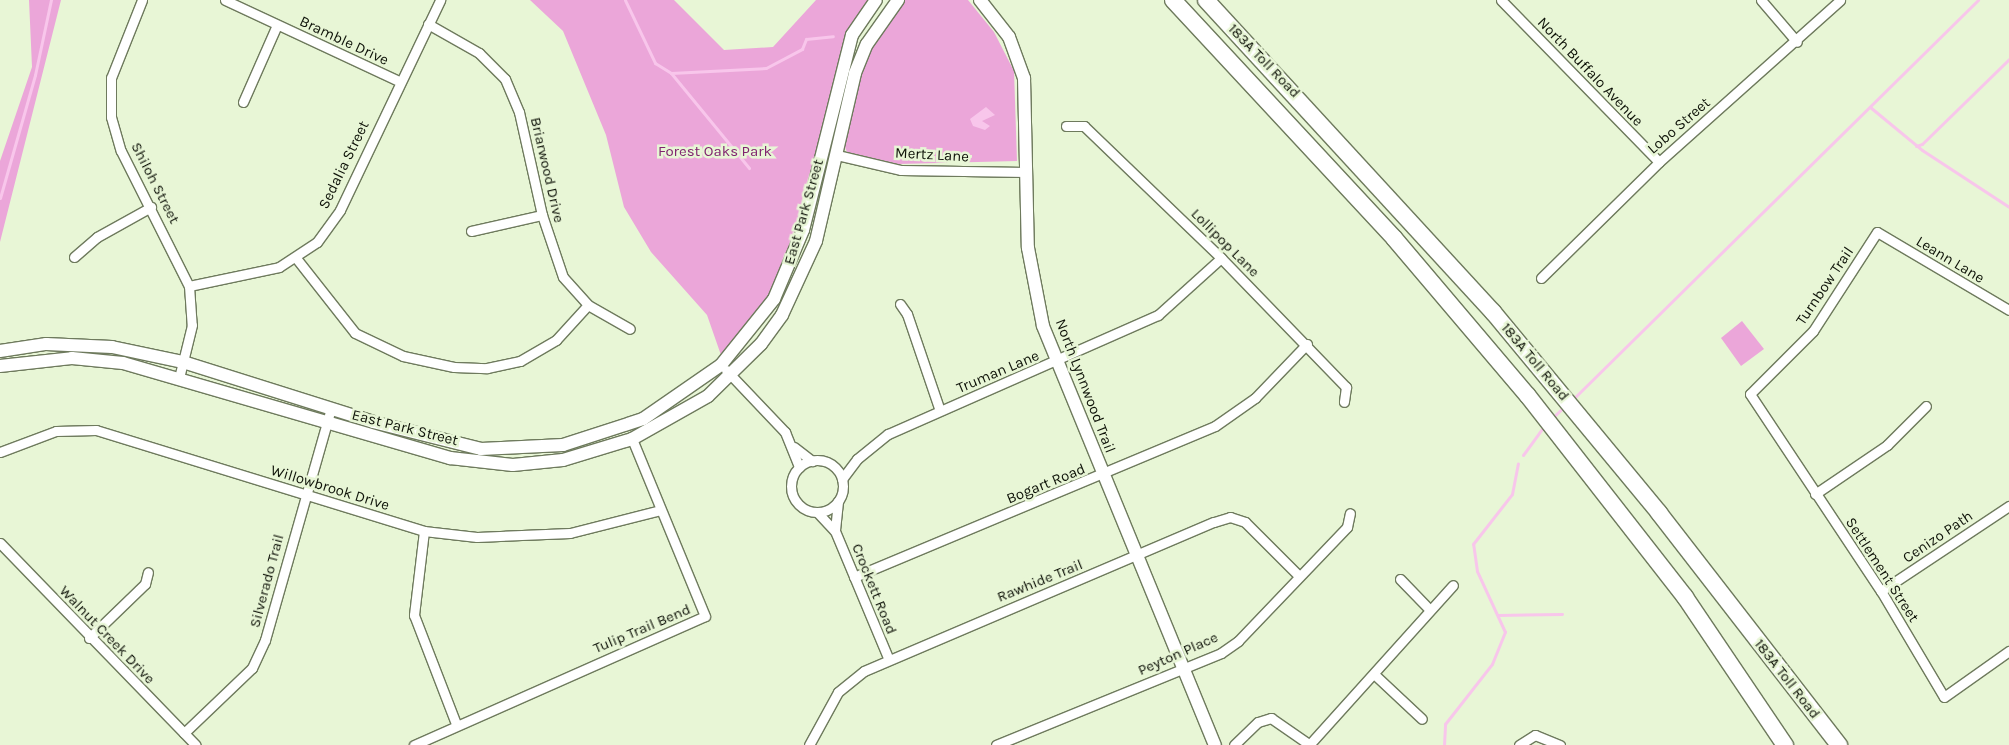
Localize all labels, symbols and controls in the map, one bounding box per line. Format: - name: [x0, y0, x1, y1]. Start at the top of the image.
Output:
- street label: Bramble Drive: [297, 12, 391, 70]
- street label: North Buffalo Avenue: [1533, 14, 1647, 130]
- street label: 183A Toll Road: [1224, 20, 1304, 102]
- street label: Lobo Street: [1644, 94, 1714, 158]
- street label: Briarwood Drive: [526, 116, 568, 224]
- street label: Sedalia Street: [315, 118, 373, 212]
- street label: Shiloh Street: [127, 139, 183, 227]
- park label: Forest Oaks Park: [658, 143, 772, 161]
- street label: Mertz Lane: [894, 144, 970, 166]
- street label: East Park Street: [780, 157, 828, 267]
- street label: Lollipop Lane: [1187, 205, 1263, 281]
- street label: Leann Lane: [1913, 233, 1987, 287]
- street label: Turnbow Trail: [1792, 244, 1858, 328]
- street label: North Lynnwood Trail: [1051, 316, 1119, 456]
- street label: 183A Toll Road: [1497, 319, 1573, 405]
- street label: Truman Lane: [954, 347, 1042, 397]
- street label: East Park Street: [350, 406, 460, 450]
- street label: Bogart Road: [1004, 460, 1088, 508]
- street label: Willowbrook Drive: [269, 461, 391, 515]
- street label: Cenizo Path: [1900, 507, 1976, 567]
- street label: Settlement Street: [1841, 514, 1923, 626]
- street label: Silverado Trail: [246, 532, 288, 630]
- street label: Crockett Road: [848, 541, 900, 637]
- street label: Rawhide Trail: [995, 556, 1085, 606]
- street label: Walnut Creek Drive: [55, 582, 159, 688]
- street label: Tulip Trail Bend: [591, 600, 693, 658]
- street label: Peyton Place: [1135, 628, 1221, 680]
- street label: 183A Toll Road: [1750, 636, 1824, 722]

